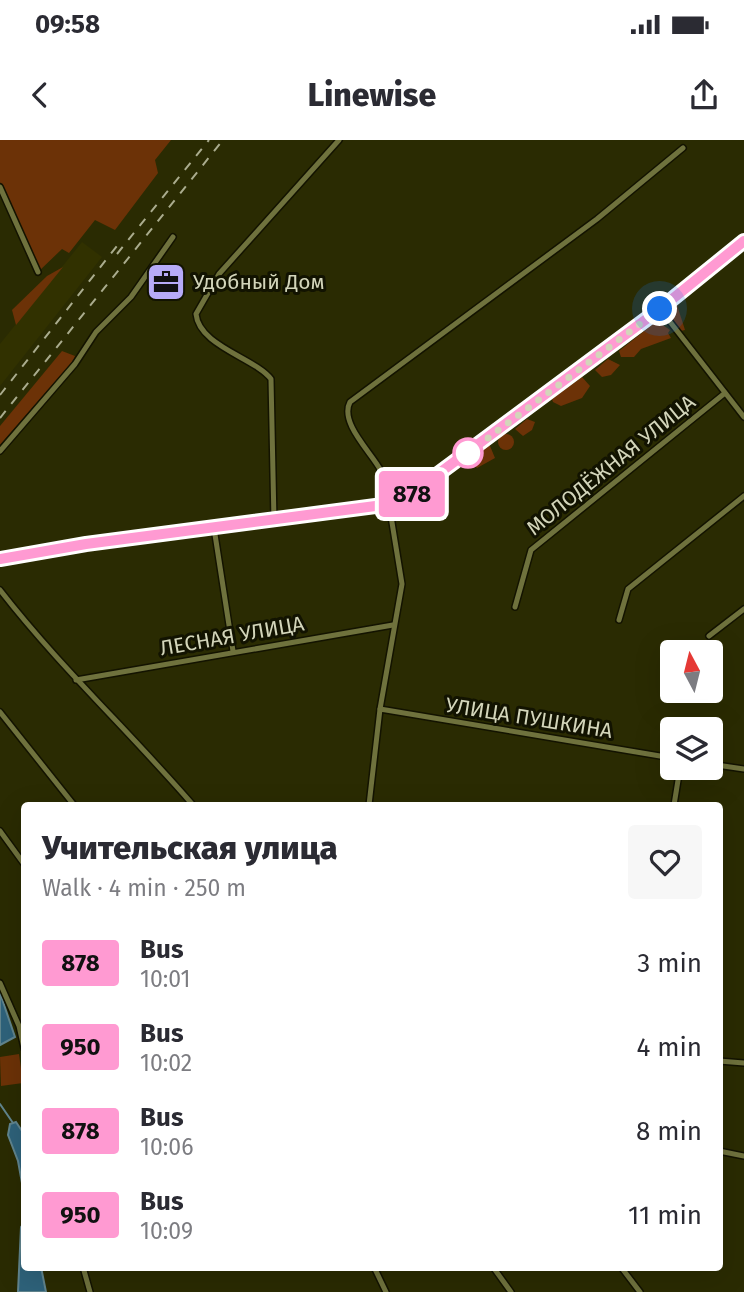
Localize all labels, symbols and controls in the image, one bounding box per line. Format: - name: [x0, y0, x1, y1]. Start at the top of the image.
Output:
- text: 09:58: [35, 9, 100, 40]
- icon: back: [21, 76, 59, 114]
- text: Linewise: [308, 76, 436, 114]
- icon: share: [685, 76, 723, 114]
- office icon: Удобный Дом: [145, 261, 187, 303]
- place label: Удобный Дом: [193, 269, 325, 295]
- your location: [642, 291, 677, 326]
- street label: МОЛОДЁЖНАЯ УЛИЦА: [521, 389, 701, 541]
- unlabelled marker: [453, 438, 483, 468]
- line badge: 878: [372, 471, 452, 517]
- text: 878: [393, 480, 431, 508]
- street label: ЛЕСНАЯ УЛИЦА: [158, 611, 306, 661]
- north arrow: [660, 640, 723, 704]
- map controls: [660, 640, 723, 780]
- street label: УЛИЦА ПУШКИНА: [444, 692, 614, 744]
- button: layers: [660, 717, 723, 780]
- button: heart: [628, 825, 702, 899]
- text: Учительская улица: [42, 828, 338, 868]
- text: Walk · 4 min · 250 m: [42, 874, 246, 902]
- text: Bus: [140, 934, 183, 965]
- text: 3 min: [637, 948, 702, 979]
- text: 878: [61, 949, 100, 977]
- text: 10:01: [140, 965, 191, 993]
- text: Bus: [140, 1018, 183, 1049]
- text: 4 min: [636, 1032, 702, 1063]
- text: 950: [60, 1033, 101, 1061]
- text: 10:02: [140, 1049, 192, 1077]
- text: Bus: [140, 1102, 183, 1133]
- text: 8 min: [636, 1116, 702, 1147]
- text: 878: [61, 1117, 100, 1145]
- text: 10:06: [140, 1133, 193, 1161]
- text: Bus: [140, 1186, 183, 1217]
- text: 11 min: [628, 1200, 702, 1231]
- text: 950: [60, 1201, 101, 1229]
- text: 10:09: [140, 1217, 193, 1245]

